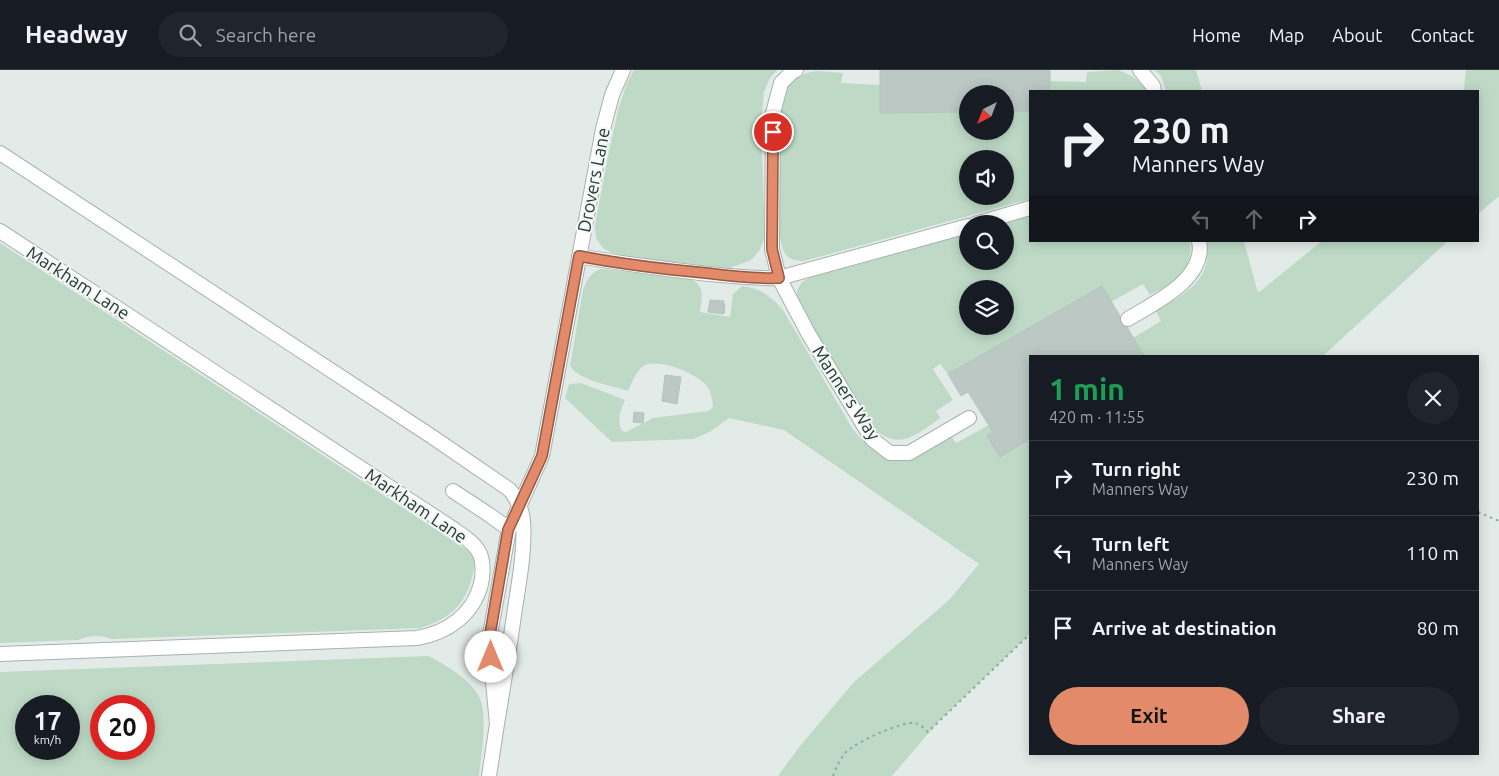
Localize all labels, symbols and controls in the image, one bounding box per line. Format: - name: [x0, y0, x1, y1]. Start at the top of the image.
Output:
- search box: [158, 12, 508, 57]
- text: Headway: [25, 21, 128, 48]
- icon: search: [176, 21, 204, 49]
- text: Search here: [216, 24, 316, 46]
- text: Home: [1192, 25, 1241, 45]
- text: Map: [1269, 25, 1304, 45]
- text: About: [1332, 25, 1382, 45]
- text: Contact: [1410, 25, 1474, 45]
- north arrow: [959, 85, 1014, 140]
- map controls: [959, 85, 1014, 335]
- icon: right: [1049, 110, 1114, 175]
- text: 230 m: [1132, 110, 1230, 150]
- pin: [752, 111, 794, 153]
- icon: arrive: [759, 118, 787, 146]
- street label: Drovers Lane: [573, 126, 613, 234]
- button: sound: [959, 150, 1014, 205]
- text: Manners Way: [1132, 151, 1264, 176]
- icon: left: [1187, 205, 1215, 233]
- icon: ahead: [1240, 205, 1268, 233]
- icon: right: [1293, 205, 1321, 233]
- button: search: [959, 215, 1014, 270]
- street label: Markham Lane: [23, 241, 134, 323]
- button: layers: [959, 280, 1014, 335]
- street label: Manners Way: [809, 342, 885, 444]
- text: 1 min: [1049, 372, 1125, 406]
- button: close: [1407, 372, 1459, 424]
- text: 420 m · 11:55: [1049, 408, 1145, 426]
- text: Turn right: [1092, 458, 1180, 480]
- street label: Markham Lane: [362, 464, 471, 547]
- icon: right: [1049, 464, 1077, 492]
- text: 230 m: [1406, 467, 1459, 489]
- text: Manners Way: [1092, 480, 1188, 498]
- text: Turn left: [1092, 533, 1170, 555]
- icon: left: [1049, 539, 1077, 567]
- text: 110 m: [1406, 542, 1459, 564]
- text: Manners Way: [1092, 555, 1188, 573]
- icon: arrive: [1049, 614, 1077, 642]
- text: Arrive at destination: [1092, 617, 1277, 639]
- text: 80 m: [1417, 617, 1459, 639]
- position arrow: [464, 630, 516, 682]
- button: Exit: [1049, 687, 1249, 745]
- button: Share: [1259, 687, 1459, 745]
- speed limit sign: 20: [90, 695, 155, 760]
- text: 17: [33, 707, 62, 735]
- text: km/h: [34, 733, 61, 746]

